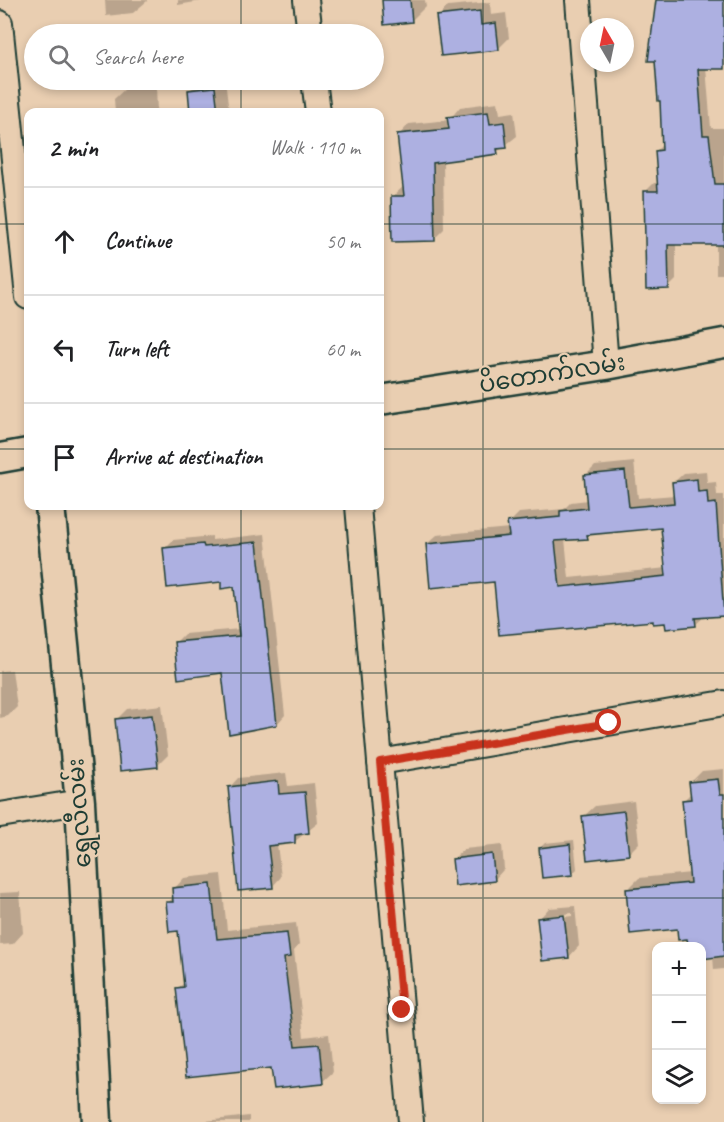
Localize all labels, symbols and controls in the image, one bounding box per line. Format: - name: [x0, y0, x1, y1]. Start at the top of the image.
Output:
- north arrow: [580, 18, 634, 72]
- search box: [24, 24, 384, 90]
- icon: search: [45, 41, 78, 74]
- text: Search here: [93, 43, 183, 71]
- text: 2 min: [48, 131, 98, 164]
- text: Walk · 110 m: [270, 135, 360, 160]
- icon: ahead: [48, 225, 81, 258]
- text: Continue: [105, 227, 171, 255]
- text: 50 m: [326, 229, 360, 254]
- icon: left: [48, 333, 81, 366]
- text: Turn left: [105, 335, 169, 363]
- text: 60 m: [326, 337, 360, 362]
- street label: ပိတောက်လမ်း: [477, 346, 627, 399]
- icon: arrive: [48, 441, 81, 474]
- text: Arrive at destination: [105, 443, 262, 471]
- route start: [595, 709, 621, 735]
- street label: ရွှေလီလမ်း: [59, 757, 102, 869]
- map controls: [652, 942, 706, 1104]
- button: +: [652, 942, 706, 996]
- route end: [388, 996, 414, 1022]
- button: −: [652, 996, 706, 1050]
- button: layers: [652, 1050, 706, 1104]

